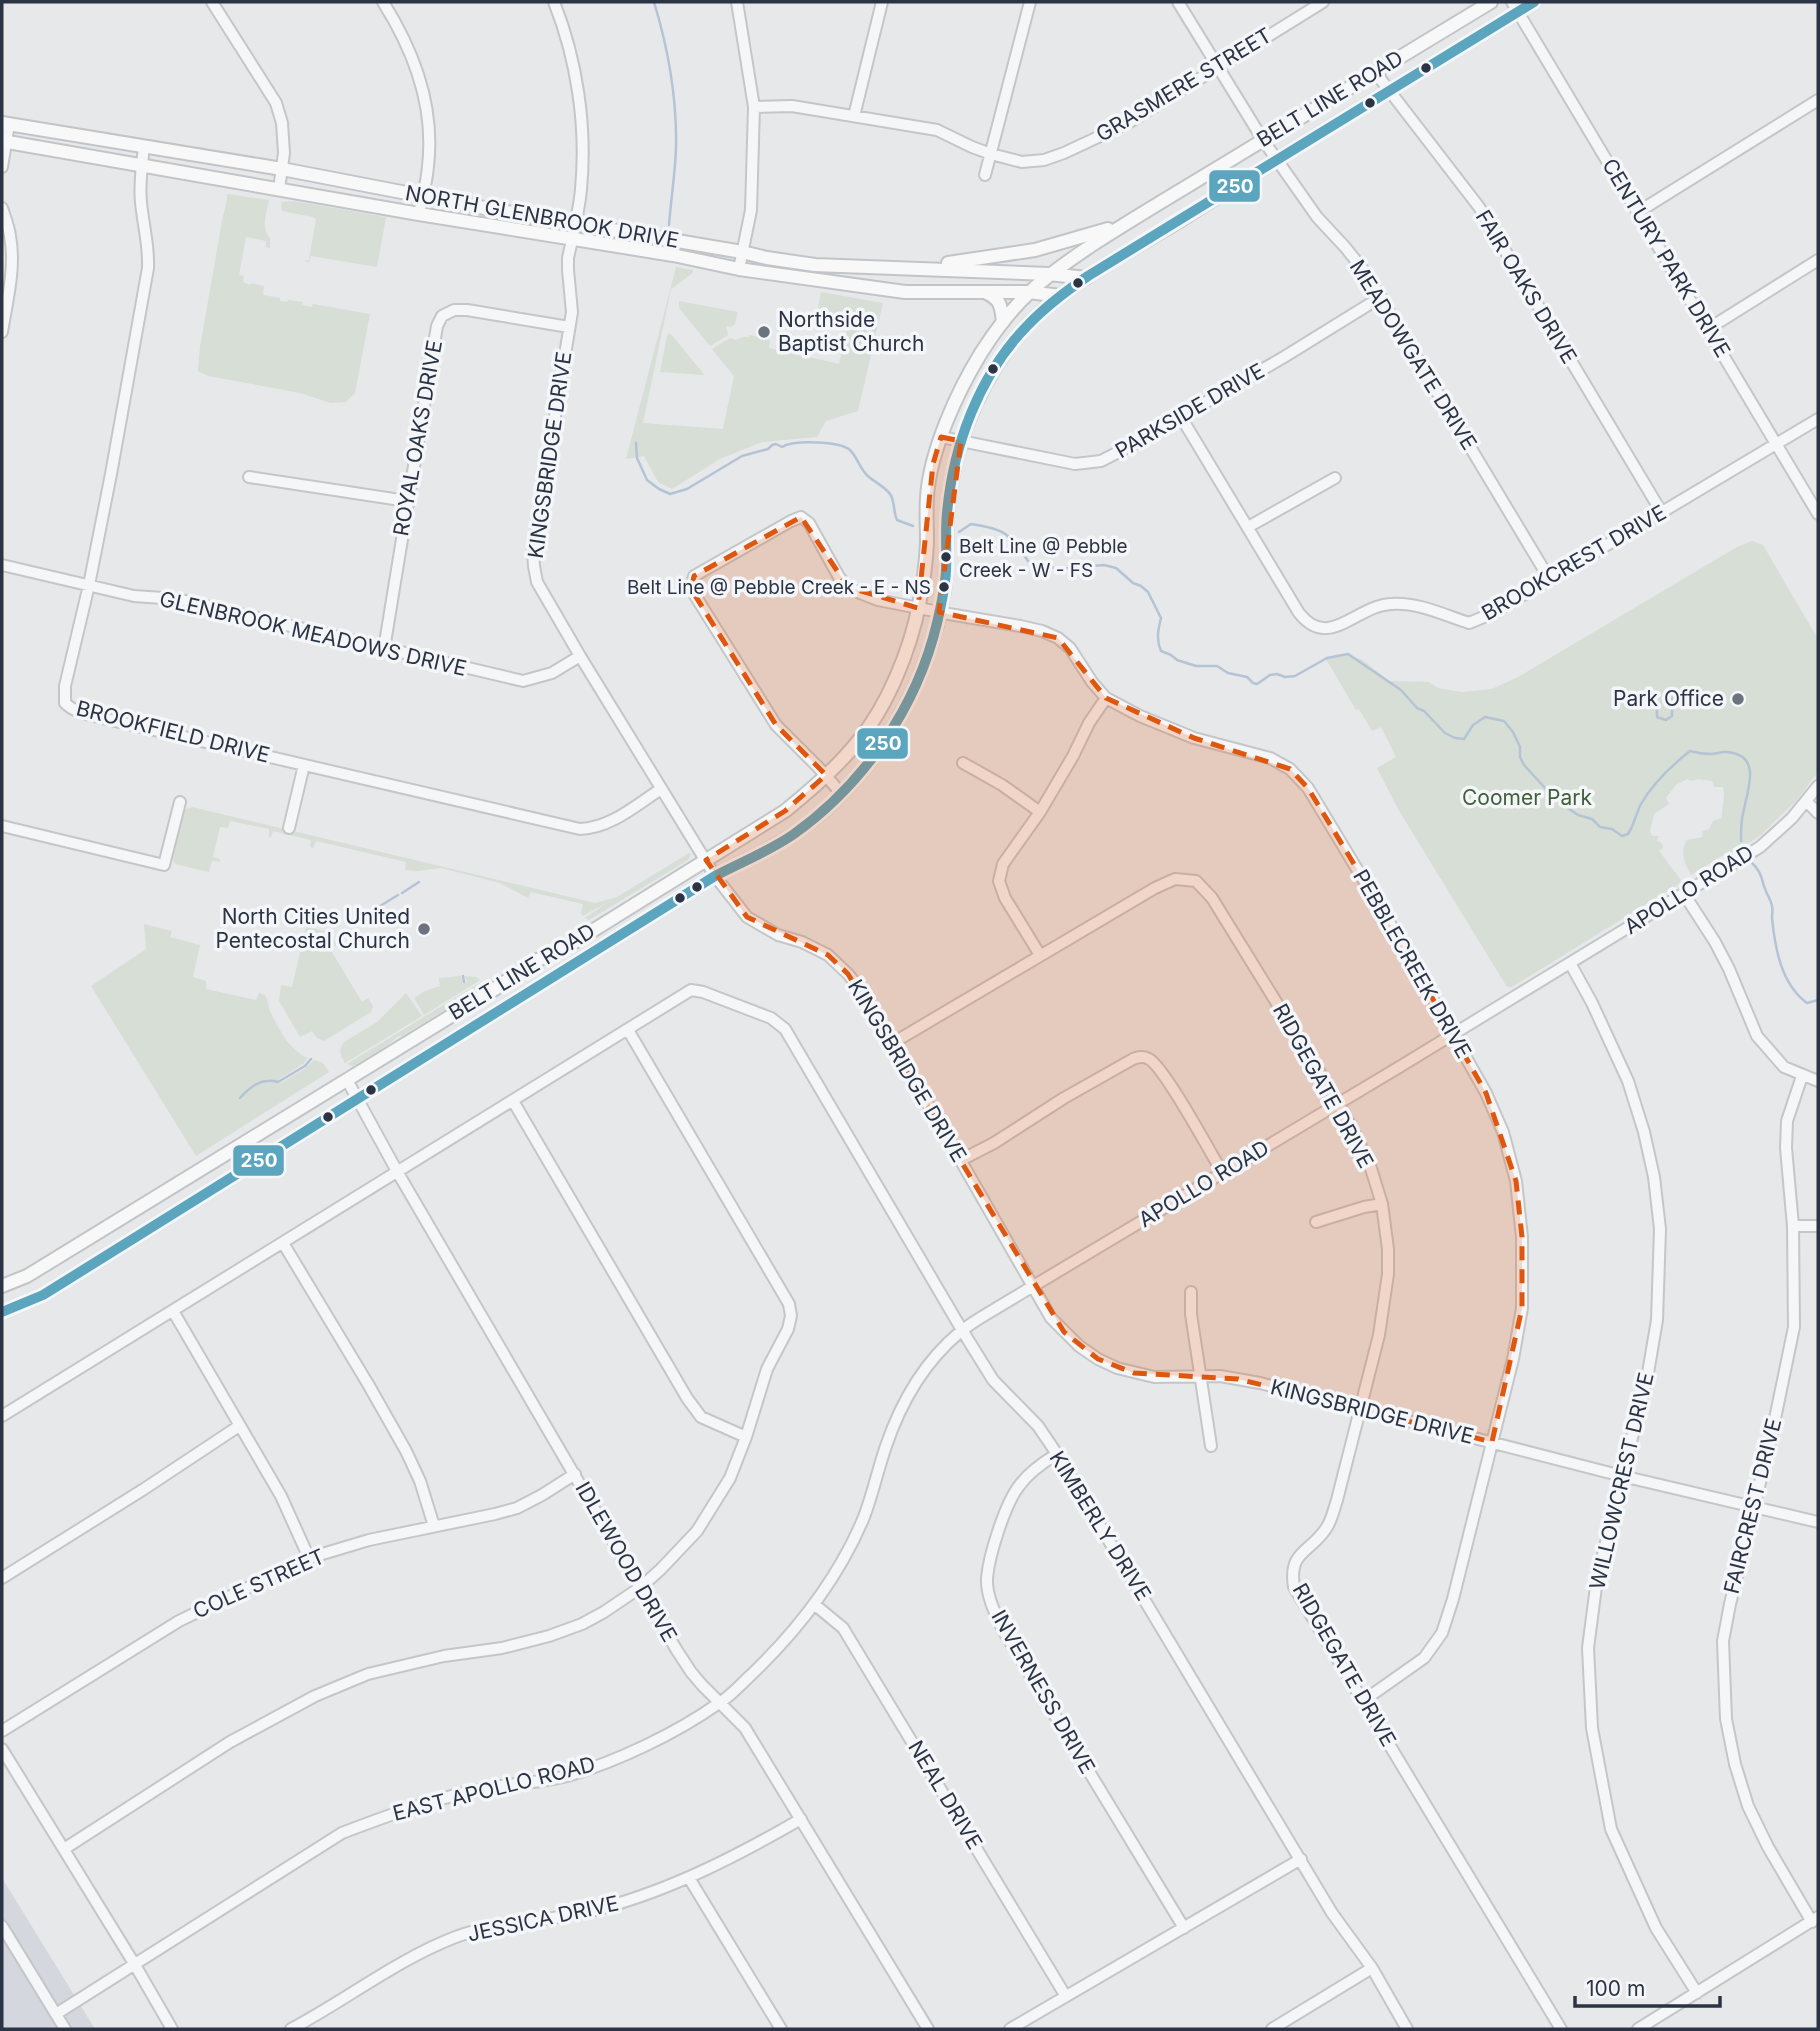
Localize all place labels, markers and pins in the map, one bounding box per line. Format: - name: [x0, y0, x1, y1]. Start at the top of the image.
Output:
- unlabelled marker: [1419, 61, 1433, 75]
- unlabelled marker: [1363, 96, 1377, 110]
- unlabelled marker: [1071, 276, 1085, 290]
- place label: Northside Baptist Church: [778, 307, 924, 356]
- marker: Northside Baptist Church: [756, 324, 772, 340]
- unlabelled marker: [986, 362, 1000, 376]
- place label: Belt Line @ Pebble Creek - W - FS: [959, 535, 1128, 582]
- marker: Belt Line @ Pebble Creek - W - FS: [939, 550, 953, 564]
- place label: Belt Line @ Pebble Creek - E - NS: [627, 576, 931, 599]
- marker: Belt Line @ Pebble Creek - E - NS: [937, 580, 951, 594]
- place label: Park Office: [1613, 686, 1724, 711]
- marker: Park Office: [1730, 691, 1746, 707]
- unlabelled marker: [690, 880, 704, 894]
- unlabelled marker: [673, 891, 687, 905]
- place label: North Cities United Pentecostal Church: [216, 904, 410, 953]
- marker: North Cities United Pentecostal Church: [416, 921, 432, 937]
- unlabelled marker: [364, 1083, 378, 1097]
- unlabelled marker: [321, 1110, 335, 1124]

